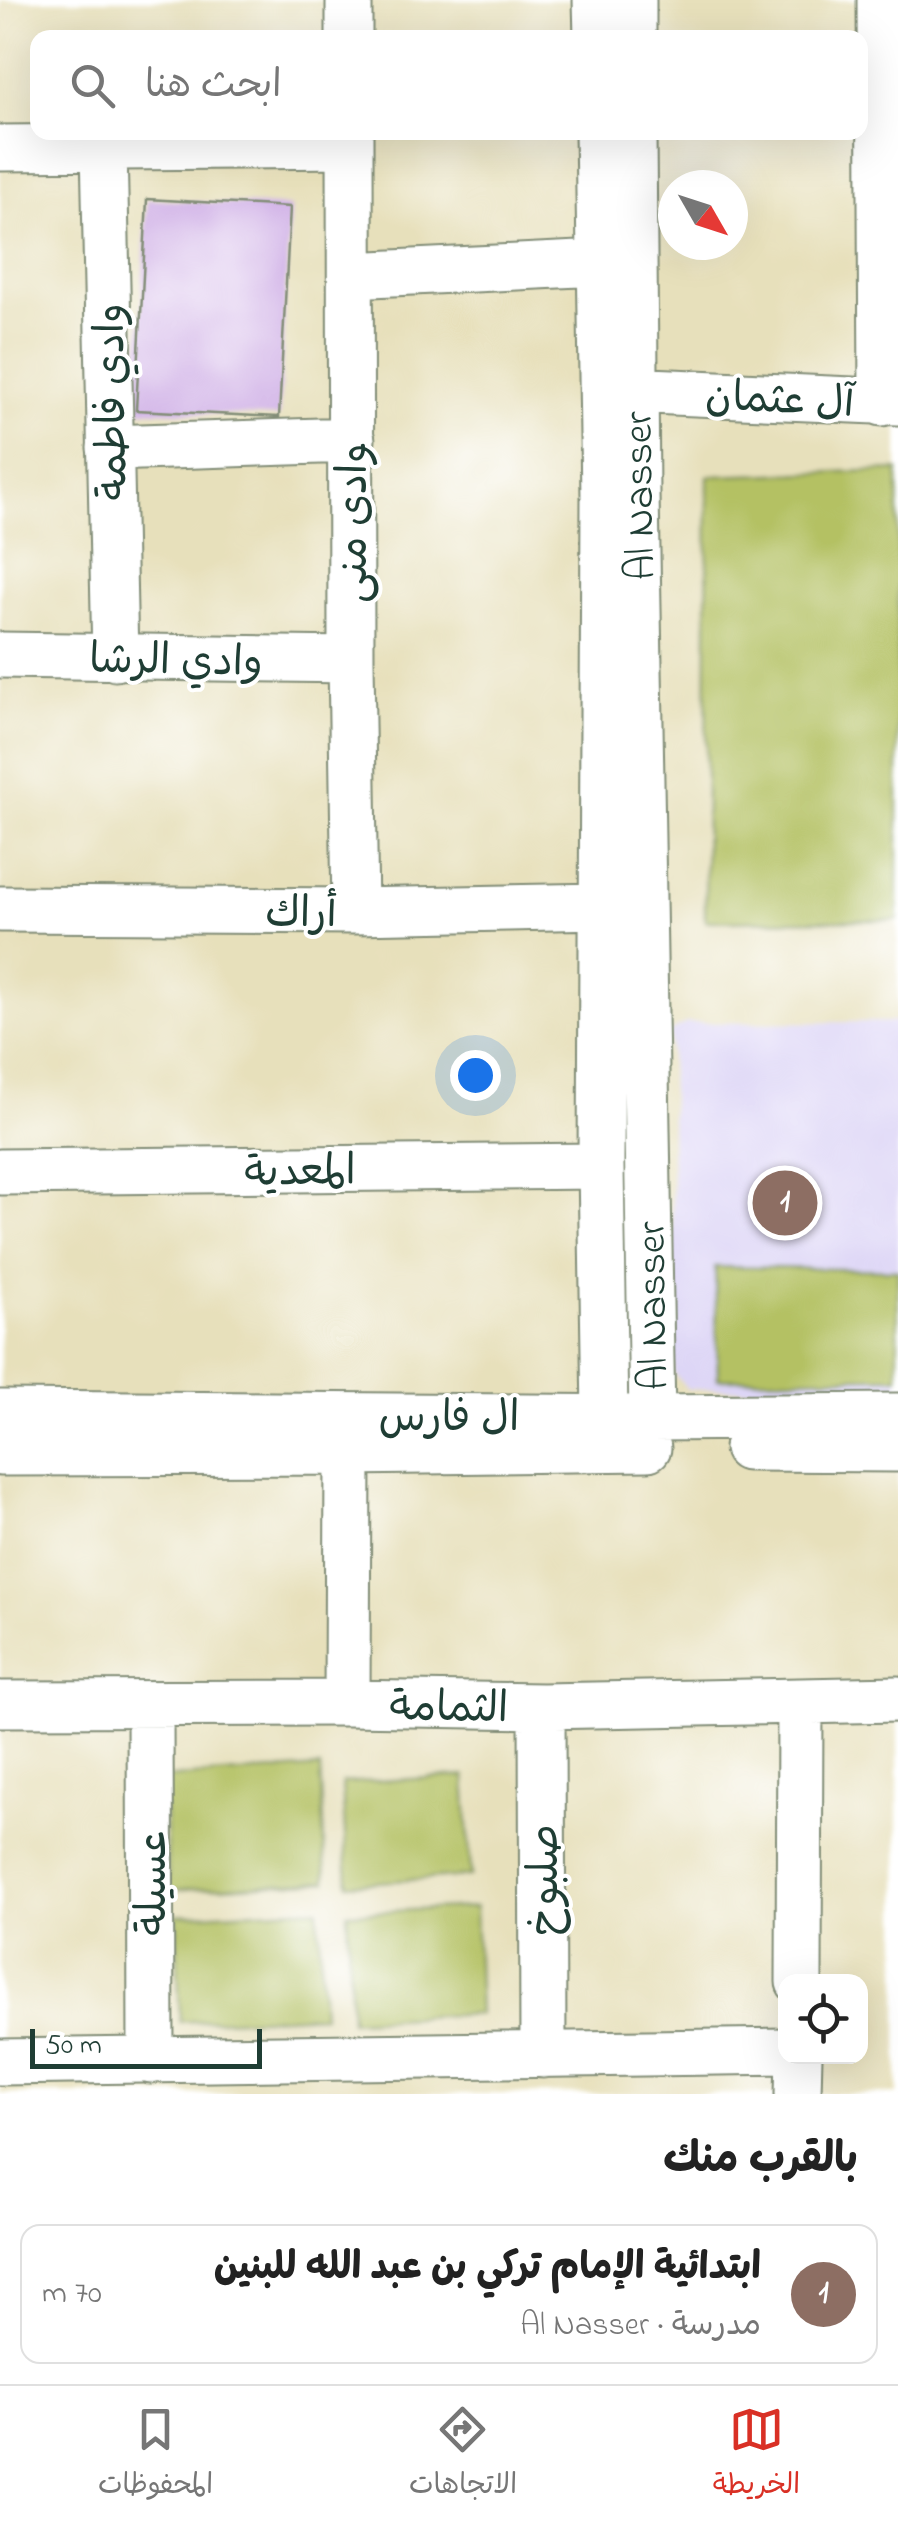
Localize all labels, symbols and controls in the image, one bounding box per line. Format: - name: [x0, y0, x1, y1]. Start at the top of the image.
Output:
- search box: [30, 30, 868, 140]
- icon: search: [65, 58, 120, 113]
- text: ابحث هنا: [145, 59, 282, 115]
- north arrow: [658, 170, 748, 260]
- street label: وادي فاطمة: [81, 303, 146, 501]
- street label: آل عثمان: [704, 367, 857, 436]
- street label: Al Nasser: [610, 410, 673, 581]
- street label: وادى منى: [325, 441, 386, 603]
- street label: وادي الرشا: [89, 630, 263, 695]
- street label: أراك: [265, 885, 337, 946]
- your location: [450, 1050, 501, 1101]
- street label: المعدية: [244, 1142, 356, 1205]
- pin: 1: [752, 1166, 818, 1240]
- street label: Al Nasser: [623, 1220, 686, 1391]
- street label: ال فارس: [378, 1389, 520, 1450]
- street label: الثمامة: [389, 1678, 509, 1741]
- street label: صلبوخ: [516, 1824, 577, 1936]
- street label: عسيلة: [124, 1830, 185, 1936]
- map controls: [778, 1974, 868, 2064]
- button: locate: [778, 1974, 868, 2064]
- scale bar: [30, 2024, 262, 2068]
- text: 50 m: [45, 2026, 102, 2067]
- text: بالقرب منك: [663, 2130, 858, 2191]
- text: ابتدائية الإمام تركي بن عبد الله للبنين: [214, 2241, 761, 2297]
- text: 70 m: [42, 2271, 102, 2318]
- text: 1: [818, 2271, 829, 2318]
- text: مدرسة · Al Nasser: [520, 2303, 761, 2350]
- tab: المحفوظات: [98, 2402, 213, 2508]
- tab: الاتجاهات: [409, 2402, 517, 2508]
- tab: الخريطة: [713, 2402, 800, 2508]

